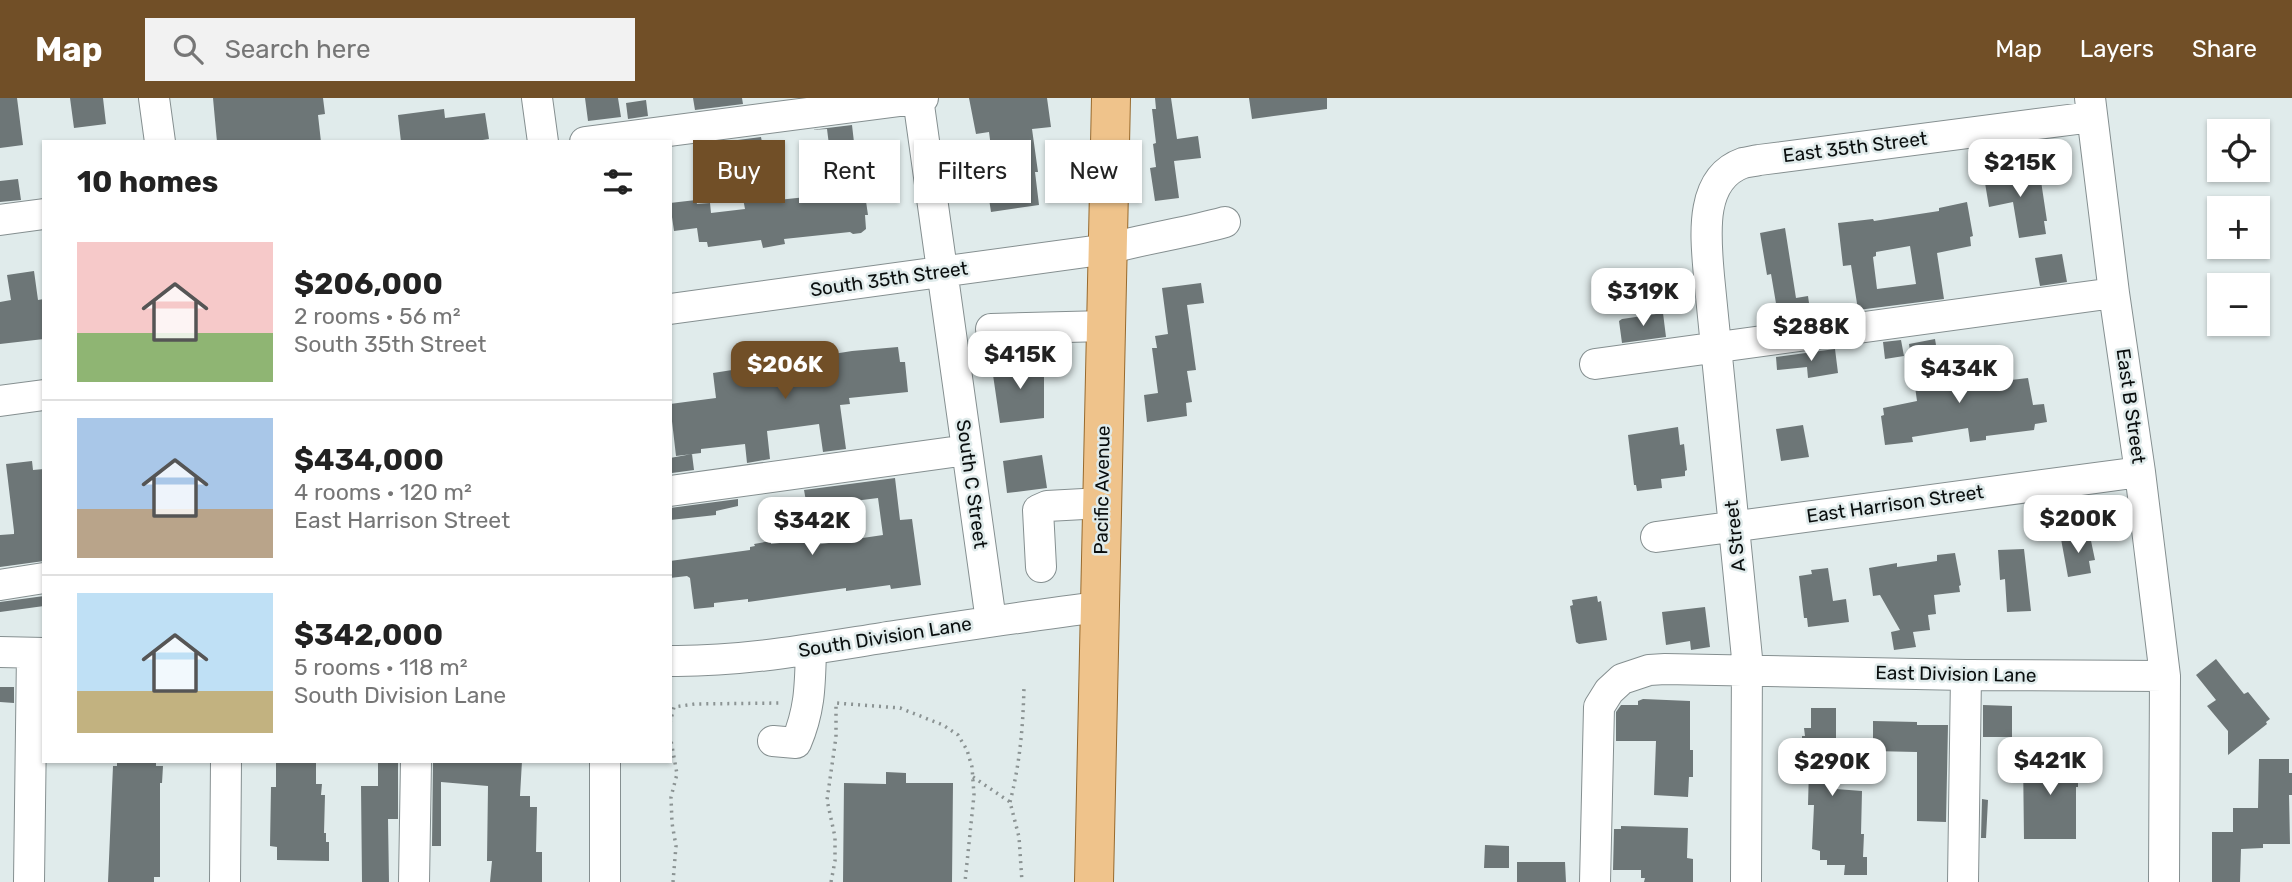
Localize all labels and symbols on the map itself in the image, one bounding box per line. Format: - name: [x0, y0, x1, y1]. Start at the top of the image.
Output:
- street label: East 35th Street: [1782, 127, 1929, 167]
- pin: $215K: [1971, 140, 2069, 199]
- street label: South 35th Street: [809, 256, 970, 301]
- pin: $319K: [1594, 268, 1692, 328]
- pin: $288K: [1762, 303, 1860, 363]
- pin: $415K: [971, 331, 1069, 391]
- pin: $206K: [736, 342, 834, 401]
- pin: $434K: [1910, 345, 2008, 405]
- street label: East B Street: [2112, 347, 2151, 466]
- street label: South C Street: [952, 418, 993, 551]
- street label: Pacific Avenue: [1089, 425, 1115, 555]
- street label: East Harrison Street: [1805, 480, 1986, 528]
- pin: $200K: [2029, 496, 2127, 555]
- pin: $342K: [763, 498, 861, 557]
- street label: A Street: [1720, 499, 1750, 573]
- street label: South Division Lane: [797, 612, 973, 662]
- street label: East Division Lane: [1875, 661, 2037, 687]
- pin: $290K: [1783, 738, 1881, 798]
- pin: $421K: [2001, 738, 2099, 797]

